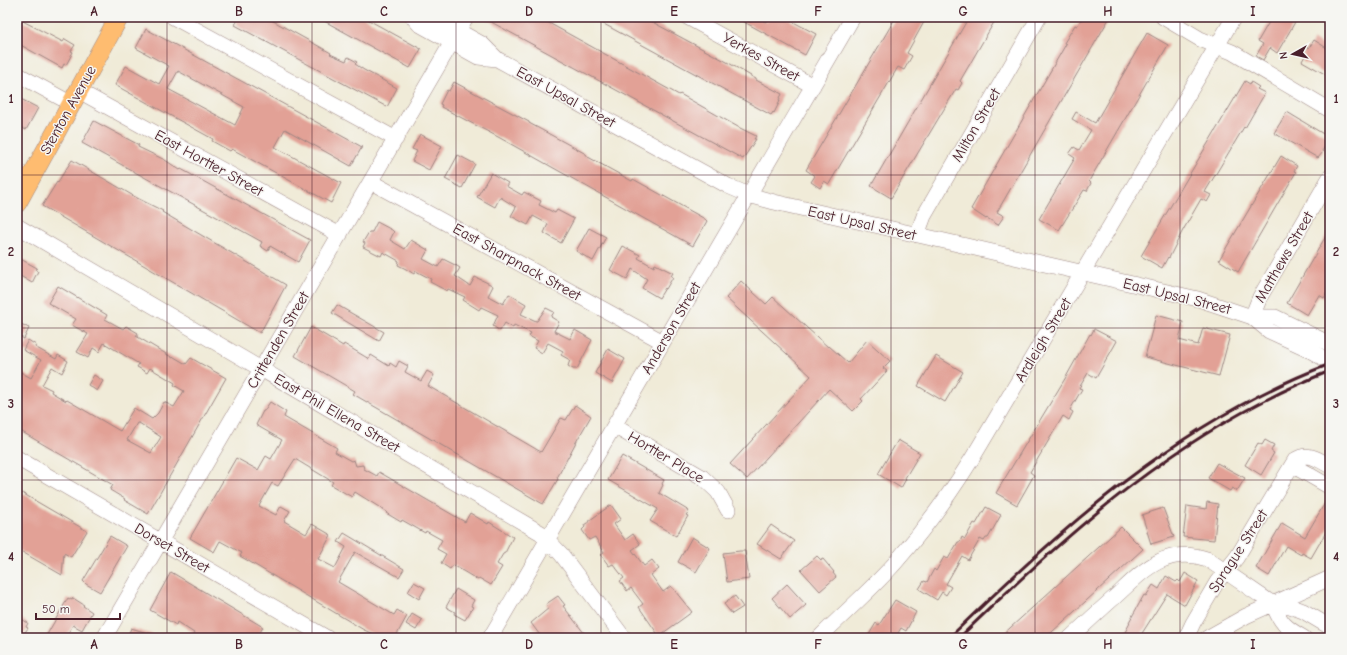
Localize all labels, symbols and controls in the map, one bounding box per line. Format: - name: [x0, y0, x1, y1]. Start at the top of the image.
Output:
- text: A: [90, 4, 98, 19]
- text: B: [235, 4, 243, 19]
- text: C: [380, 4, 388, 19]
- text: D: [525, 4, 533, 19]
- text: E: [670, 4, 678, 19]
- text: F: [814, 4, 822, 19]
- text: G: [958, 4, 968, 19]
- text: H: [1103, 4, 1113, 19]
- text: I: [1250, 4, 1256, 19]
- street label: Yerkes Street: [720, 29, 803, 86]
- north arrow: [1273, 34, 1313, 74]
- text: N: [1277, 51, 1291, 60]
- street label: Stenton Avenue: [36, 62, 100, 158]
- street label: East Upsal Street: [513, 62, 619, 132]
- street label: Milton Street: [948, 84, 1005, 165]
- text: 1: [8, 91, 14, 106]
- text: 1: [1333, 91, 1339, 106]
- street label: East Hortter Street: [152, 126, 267, 201]
- street label: East Upsal Street: [806, 202, 918, 244]
- street label: Matthews Street: [1251, 208, 1318, 306]
- street label: East Sharpnack Street: [450, 219, 585, 305]
- text: 2: [8, 244, 14, 259]
- text: 2: [1333, 244, 1339, 259]
- street label: East Upsal Street: [1121, 274, 1233, 318]
- street label: Anderson Street: [637, 278, 705, 377]
- street label: Crittenden Street: [243, 288, 313, 392]
- street label: Ardleigh Street: [1011, 294, 1076, 385]
- street label: East Phil Ellena Street: [271, 370, 404, 457]
- text: 3: [8, 396, 14, 411]
- text: 3: [1333, 396, 1339, 411]
- street label: Hortter Place: [625, 427, 708, 487]
- street label: Sprague Street: [1204, 506, 1272, 596]
- street label: Dorset Street: [131, 519, 213, 577]
- text: 4: [8, 549, 14, 564]
- text: 4: [1333, 549, 1339, 564]
- scale bar: [36, 595, 120, 621]
- text: 50 m: [42, 602, 70, 616]
- text: A: [90, 637, 98, 652]
- text: B: [235, 637, 243, 652]
- text: C: [380, 637, 388, 652]
- text: D: [525, 637, 533, 652]
- text: E: [670, 637, 678, 652]
- text: F: [814, 637, 822, 652]
- text: G: [958, 637, 968, 652]
- text: H: [1103, 637, 1113, 652]
- text: I: [1250, 637, 1256, 652]

